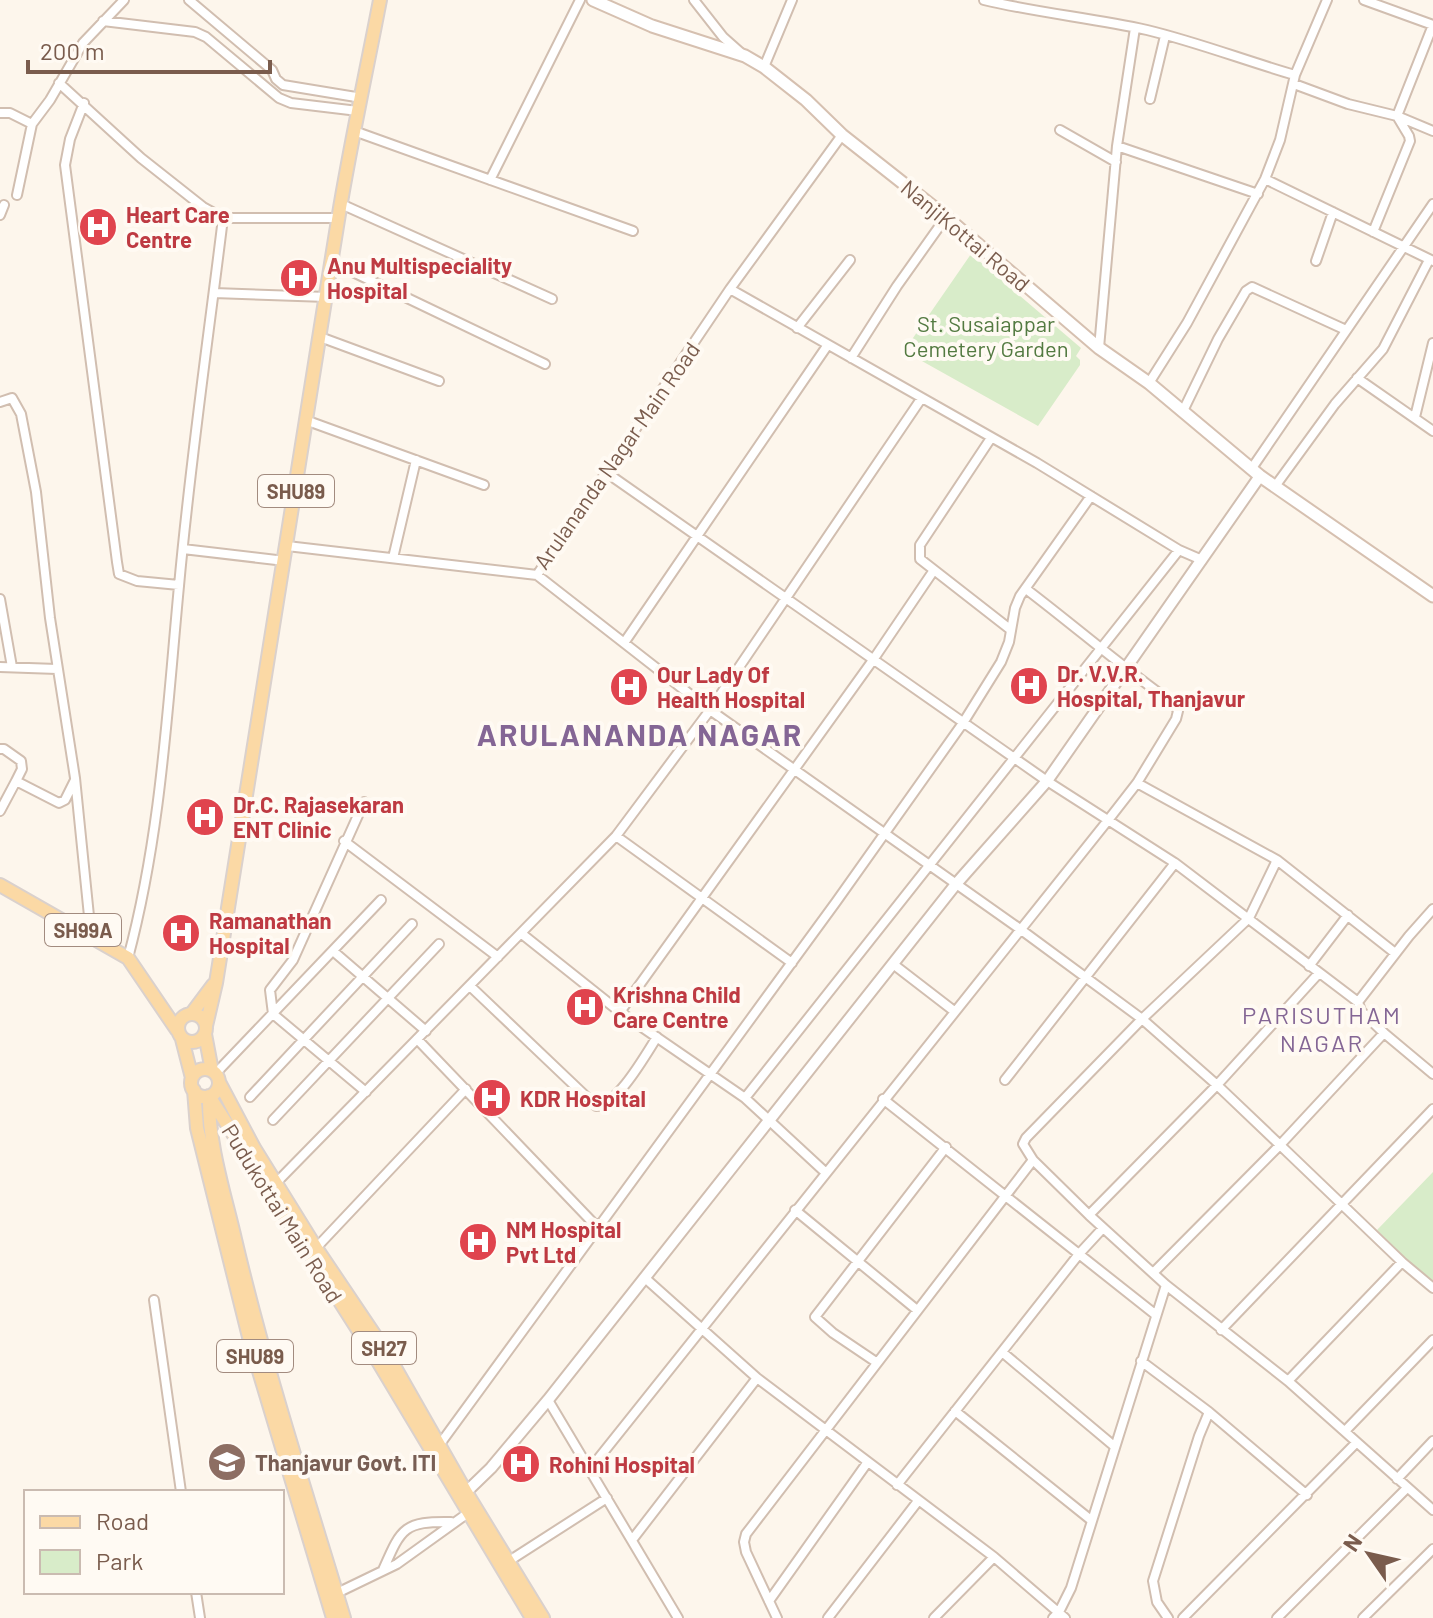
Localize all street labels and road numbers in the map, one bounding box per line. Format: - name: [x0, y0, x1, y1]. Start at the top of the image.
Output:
- street label: NanjiKottai Road: [896, 174, 1036, 296]
- street label: Arulananda Nagar Main Road: [528, 337, 704, 573]
- road number: SHU89: [258, 475, 334, 507]
- road number: SH99A: [45, 914, 121, 946]
- street label: Pudukottai Main Road: [217, 1119, 349, 1307]
- road number: SH27: [352, 1332, 416, 1364]
- road number: SHU89: [217, 1340, 293, 1372]

